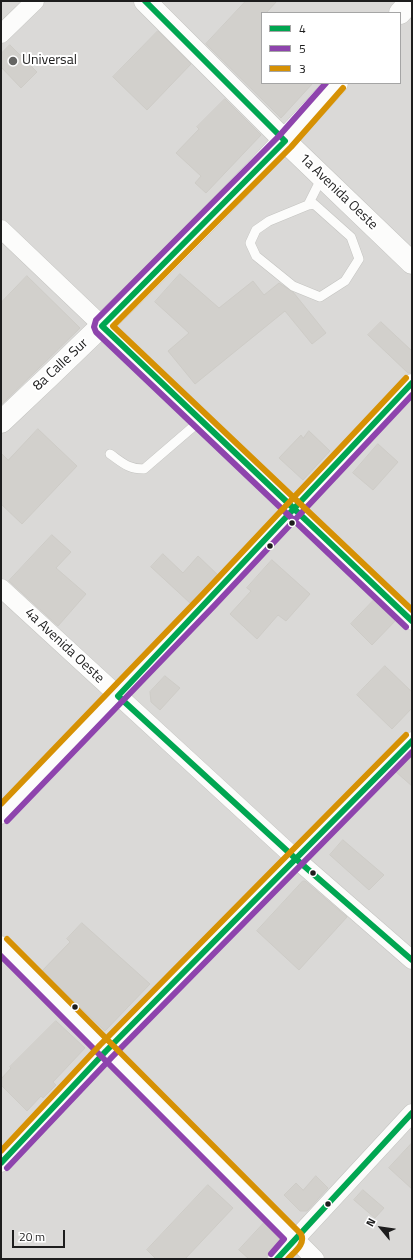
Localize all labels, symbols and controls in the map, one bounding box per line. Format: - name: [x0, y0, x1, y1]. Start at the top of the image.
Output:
- legend: [261, 12, 401, 84]
- text: 4: [299, 19, 306, 38]
- text: 5: [299, 39, 306, 58]
- place label: Universal: [22, 53, 77, 69]
- marker: Universal: [7, 55, 19, 67]
- text: 3: [299, 59, 306, 78]
- street label: 1a Avenida Oeste: [295, 150, 381, 234]
- street label: 8a Calle Sur: [30, 335, 92, 395]
- unlabelled marker: [287, 518, 297, 528]
- unlabelled marker: [265, 541, 275, 551]
- street label: 4a Avenida Oeste: [21, 605, 107, 687]
- unlabelled marker: [308, 868, 318, 878]
- unlabelled marker: [70, 1002, 80, 1012]
- unlabelled marker: [323, 1199, 333, 1209]
- north arrow: [361, 1208, 401, 1248]
- text: N: [362, 1215, 379, 1229]
- scale bar: [14, 1222, 67, 1248]
- text: 20 m: [19, 1227, 45, 1246]

